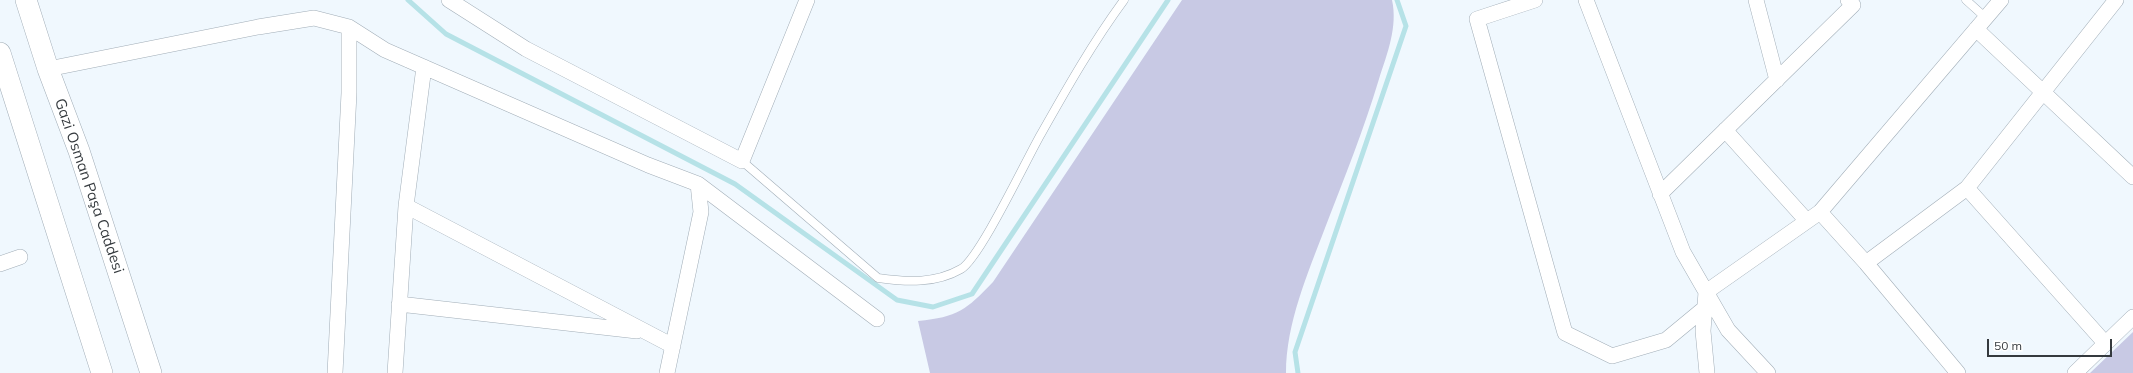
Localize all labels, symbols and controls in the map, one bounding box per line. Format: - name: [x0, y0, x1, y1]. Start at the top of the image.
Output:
- street label: Gazi Osman Paşa Caddesi: [51, 96, 127, 276]
- scale bar: [1989, 331, 2114, 357]
- text: 50 m: [1994, 338, 2022, 353]

